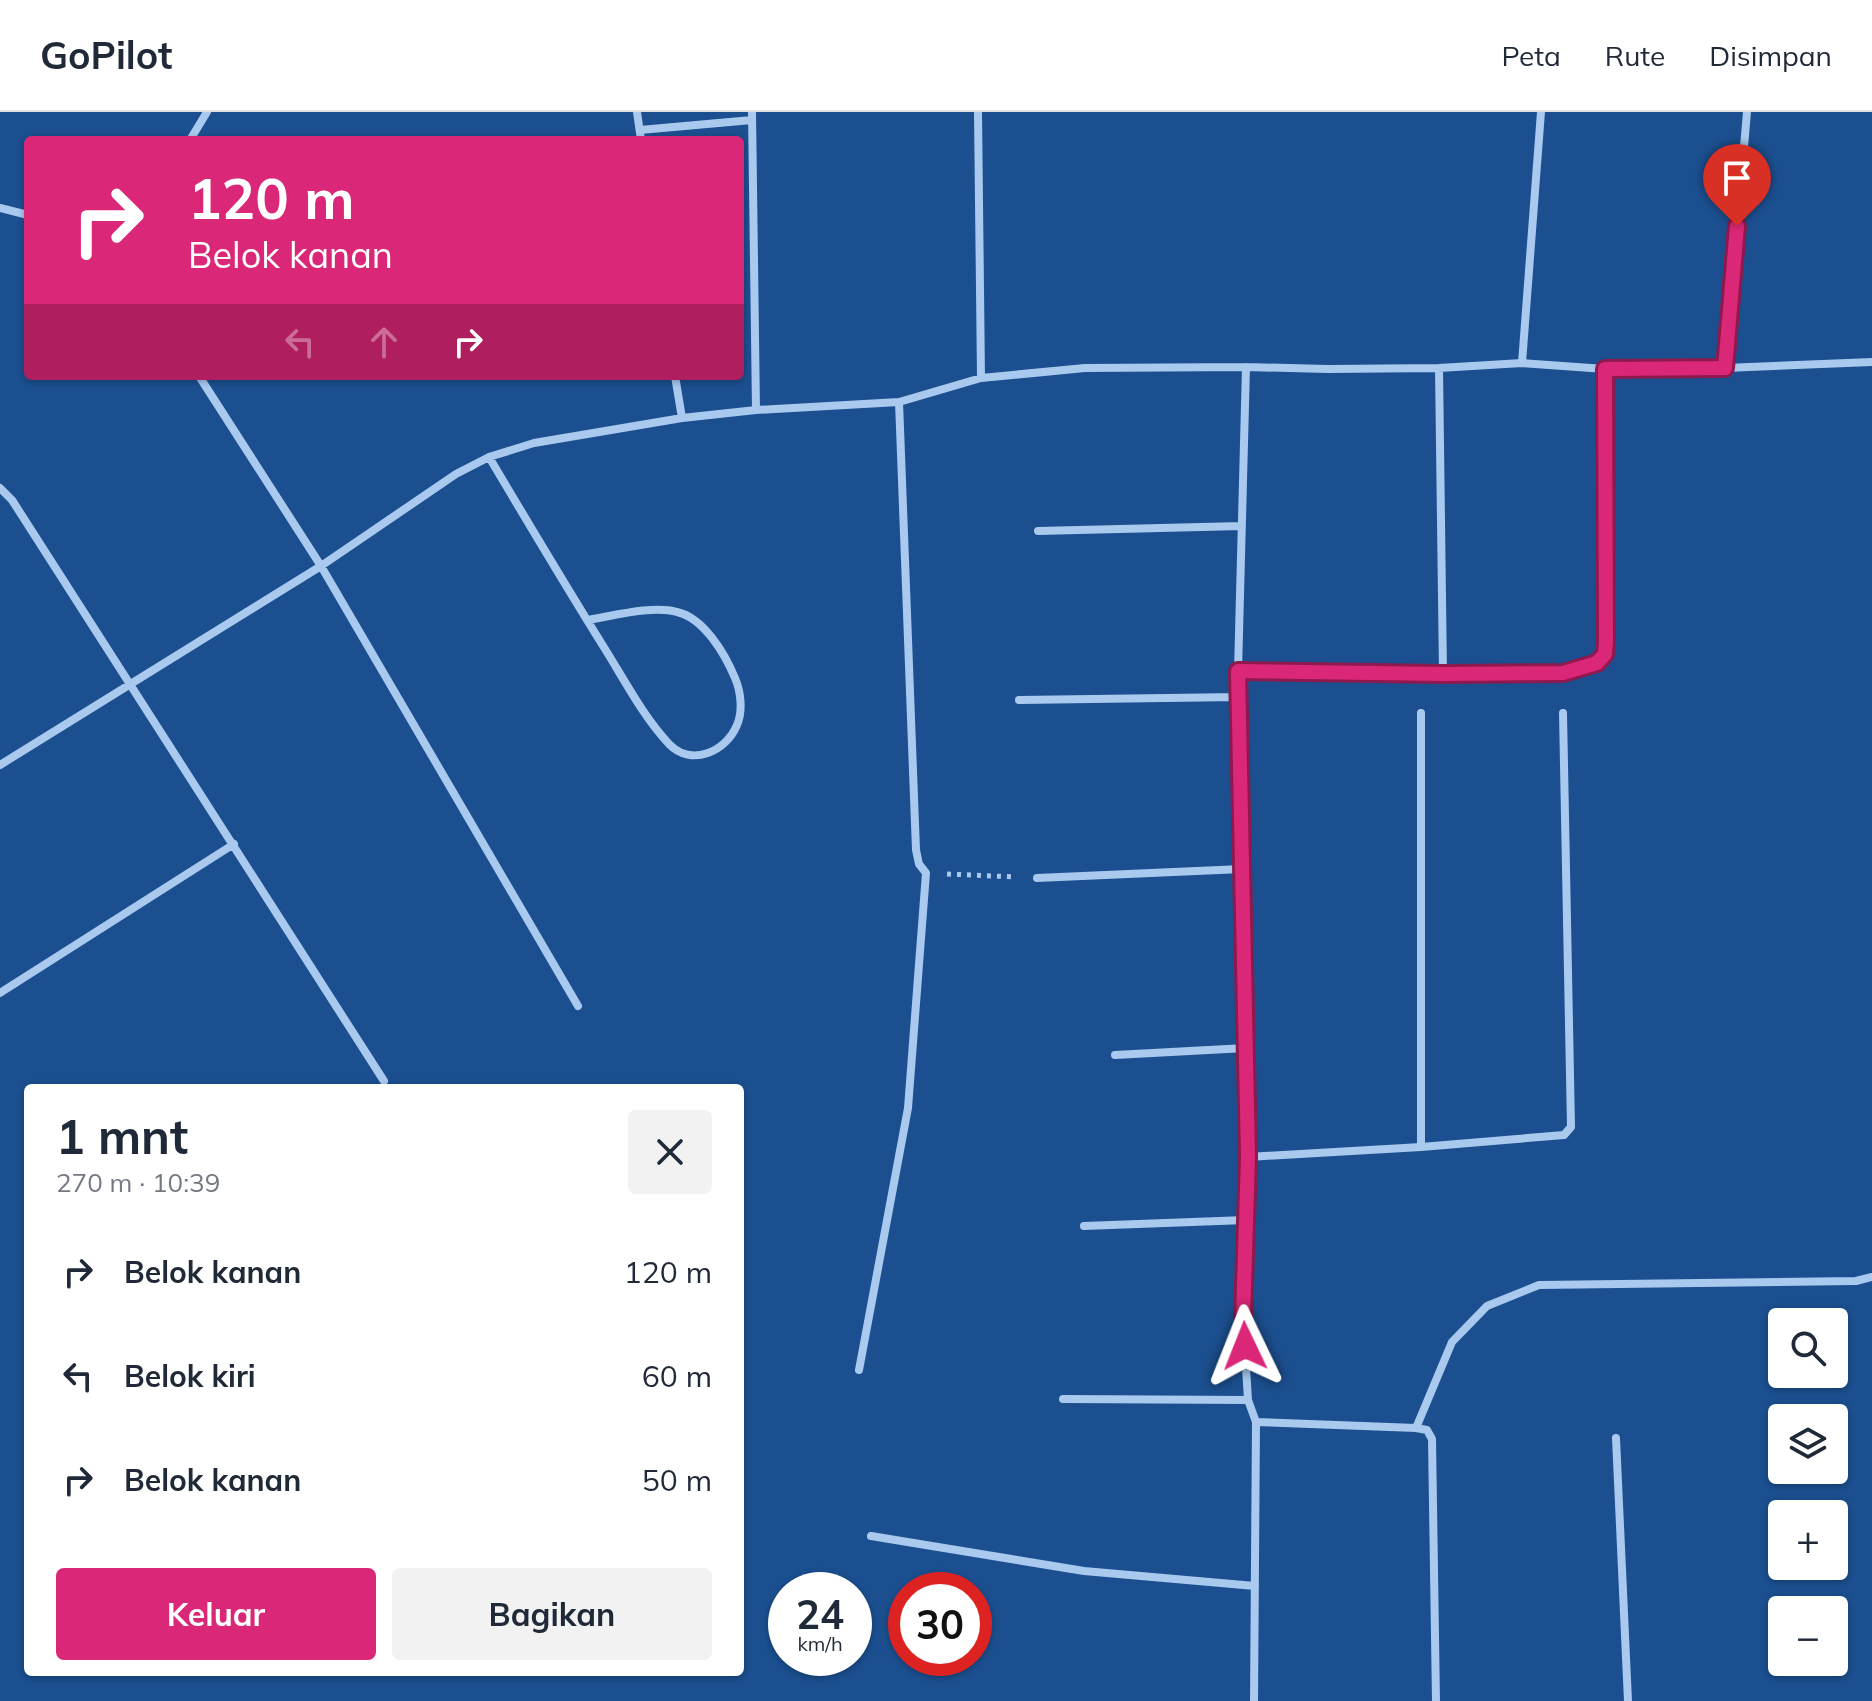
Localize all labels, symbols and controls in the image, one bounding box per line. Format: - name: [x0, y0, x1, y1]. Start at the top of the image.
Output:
- text: GoPilot: [40, 31, 172, 79]
- text: Peta: [1501, 38, 1561, 73]
- text: Rute: [1605, 38, 1665, 73]
- text: Disimpan: [1709, 38, 1832, 73]
- pin: [1703, 144, 1771, 226]
- icon: arrive: [1715, 156, 1759, 200]
- text: 120 m: [188, 163, 355, 233]
- icon: right: [56, 168, 160, 272]
- text: Belok kanan: [188, 232, 393, 277]
- icon: left: [278, 320, 322, 364]
- icon: ahead: [362, 320, 406, 364]
- icon: right: [446, 320, 490, 364]
- text: 1 mnt: [56, 1106, 188, 1166]
- button: close: [628, 1110, 712, 1194]
- text: 270 m · 10:39: [56, 1166, 220, 1199]
- icon: right: [56, 1250, 100, 1294]
- text: Belok kanan: [124, 1253, 301, 1291]
- text: 120 m: [624, 1253, 712, 1291]
- position arrow: [1203, 1304, 1287, 1388]
- map controls: [1768, 1308, 1848, 1676]
- button: search: [1768, 1308, 1848, 1388]
- icon: left: [56, 1354, 100, 1398]
- text: Belok kiri: [124, 1357, 256, 1395]
- text: 60 m: [642, 1357, 712, 1395]
- button: layers: [1768, 1404, 1848, 1484]
- icon: right: [56, 1458, 100, 1502]
- text: Belok kanan: [124, 1461, 301, 1499]
- text: 50 m: [642, 1461, 712, 1499]
- button: +: [1768, 1500, 1848, 1580]
- button: Keluar: [56, 1568, 376, 1660]
- button: Bagikan: [392, 1568, 712, 1660]
- speed limit sign: 30: [888, 1572, 992, 1676]
- text: 24: [796, 1589, 844, 1639]
- button: −: [1768, 1596, 1848, 1676]
- text: km/h: [797, 1631, 843, 1656]

